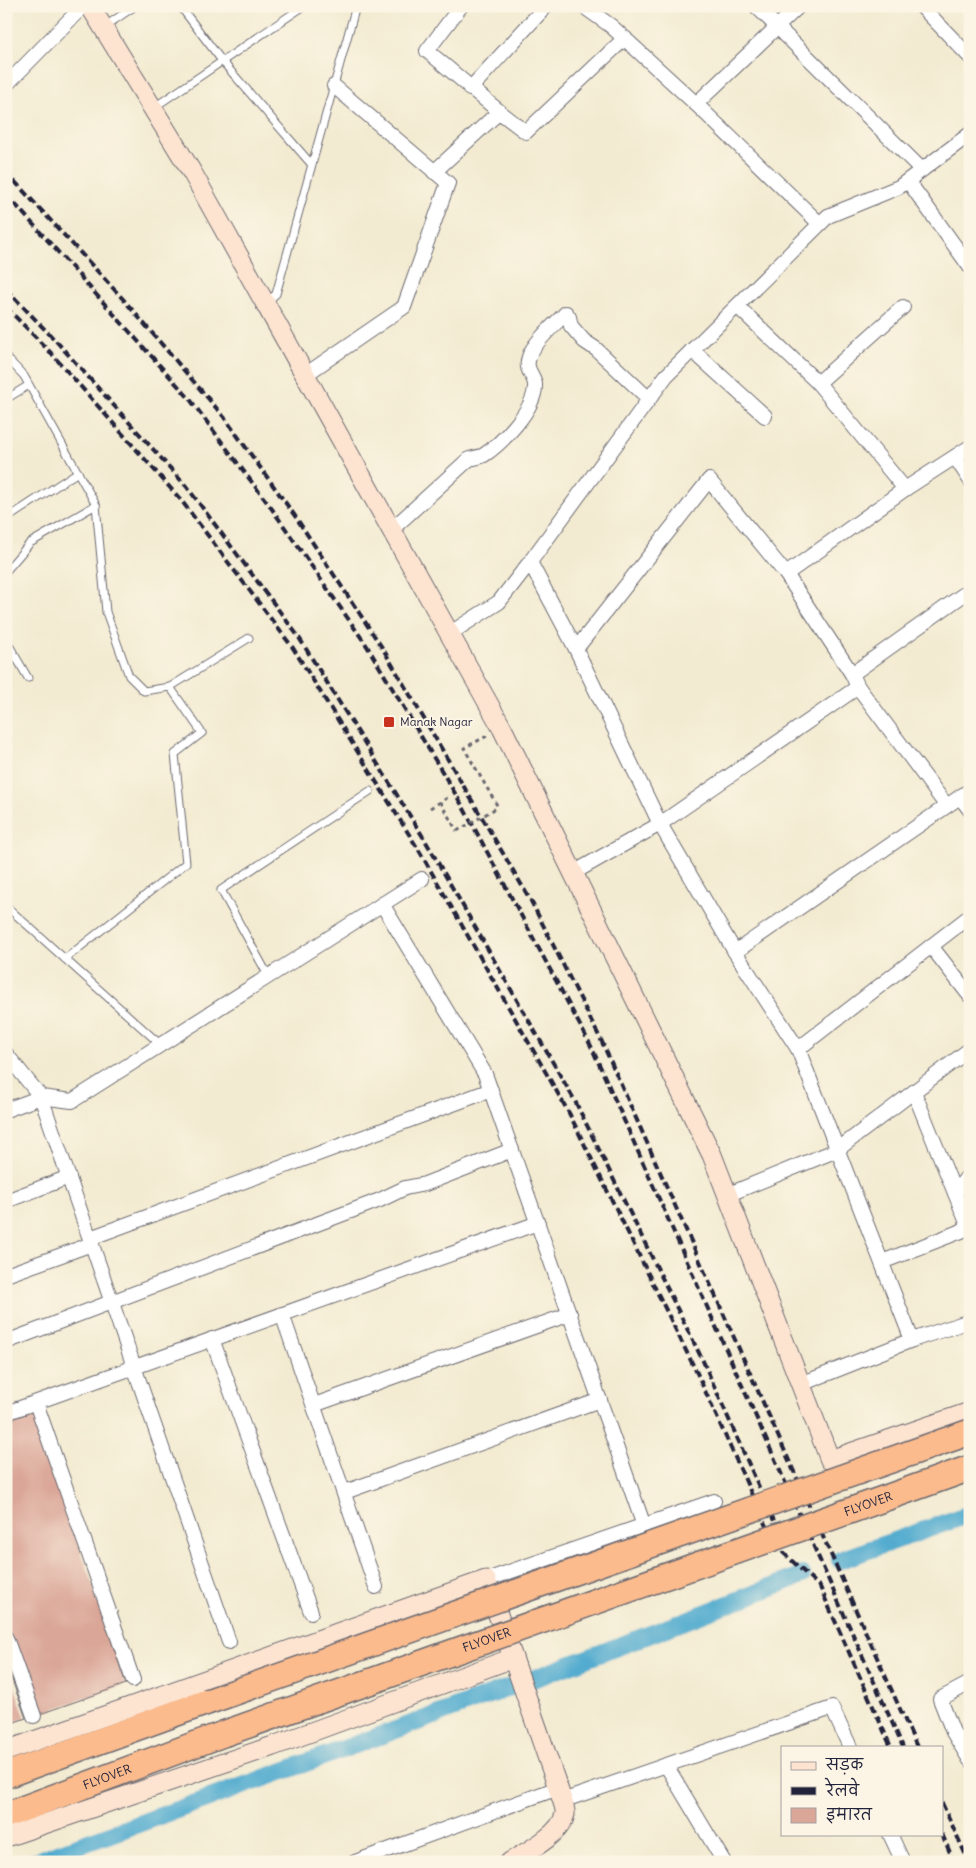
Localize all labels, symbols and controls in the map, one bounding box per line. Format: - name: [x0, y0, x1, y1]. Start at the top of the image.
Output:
- place label: Manak Nagar: [400, 714, 473, 729]
- marker: Manak Nagar: [382, 715, 396, 729]
- street label: FLYOVER: [842, 1488, 895, 1519]
- street label: FLYOVER: [460, 1624, 513, 1655]
- legend: [781, 1746, 944, 1836]
- text: सड़क: [825, 1755, 864, 1775]
- street label: FLYOVER: [81, 1761, 133, 1793]
- text: रेलवे: [824, 1777, 860, 1800]
- text: इमारत: [826, 1805, 873, 1824]

